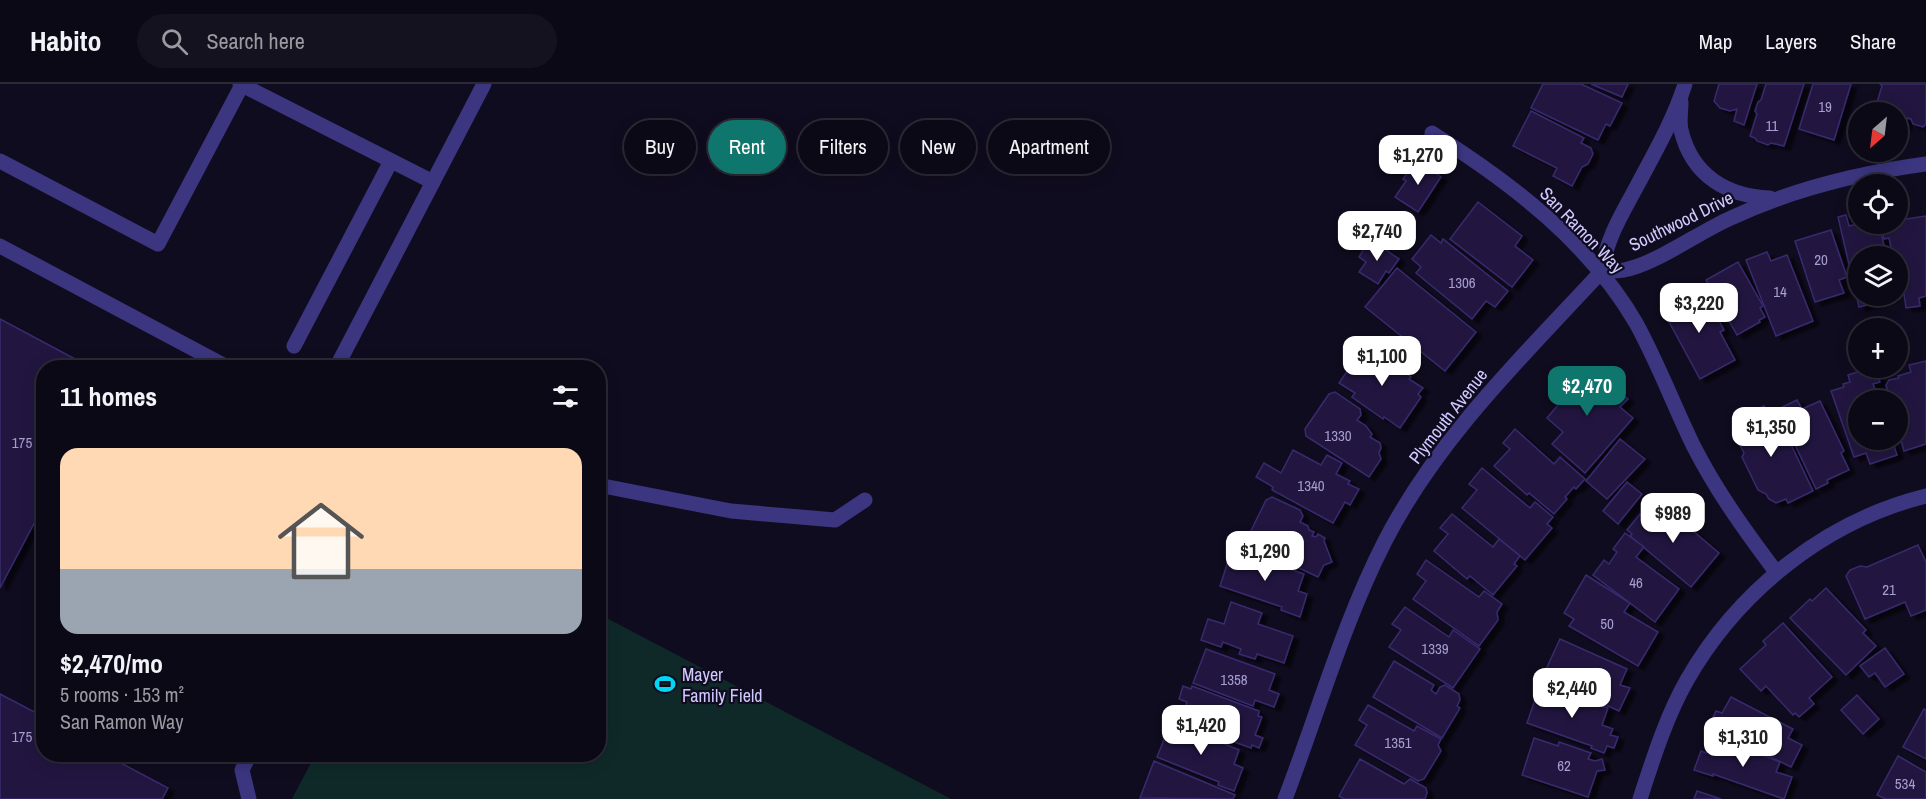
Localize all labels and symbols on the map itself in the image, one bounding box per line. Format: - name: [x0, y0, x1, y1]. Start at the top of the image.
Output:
- house number: 19: [1818, 96, 1832, 117]
- north arrow: [1848, 102, 1908, 162]
- house number: 11: [1766, 115, 1779, 136]
- pin: $1,270: [1369, 135, 1467, 186]
- street label: San Ramon Way: [1534, 181, 1630, 279]
- street label: Southwood Drive: [1625, 185, 1737, 257]
- pin: $2,740: [1328, 211, 1426, 262]
- house number: 20: [1814, 249, 1828, 270]
- house number: 1306: [1448, 272, 1476, 293]
- house number: 14: [1773, 281, 1787, 302]
- pin: $3,220: [1650, 283, 1748, 334]
- pin: $1,100: [1333, 336, 1431, 387]
- street label: Plymouth Avenue: [1403, 363, 1493, 469]
- pin: $2,470: [1538, 366, 1636, 417]
- pin: $1,350: [1722, 407, 1820, 458]
- house number: 1330: [1324, 425, 1352, 446]
- house number: 175: [12, 432, 32, 453]
- house number: 1340: [1297, 475, 1325, 496]
- pin: $989: [1637, 493, 1709, 544]
- pin: $1,290: [1216, 531, 1314, 582]
- house number: 46: [1629, 572, 1643, 593]
- house number: 21: [1882, 579, 1896, 600]
- house number: 50: [1600, 613, 1614, 634]
- house number: 1339: [1421, 638, 1449, 659]
- place label: Mayer Family Field: [682, 662, 762, 708]
- pin: $2,440: [1523, 668, 1621, 719]
- house number: 1358: [1220, 669, 1248, 690]
- sports icon: Mayer Family Field: [653, 672, 677, 696]
- pin: $1,420: [1152, 705, 1250, 756]
- pin: $1,310: [1694, 717, 1792, 768]
- house number: 175: [12, 726, 32, 747]
- house number: 1351: [1384, 732, 1412, 753]
- house number: 62: [1557, 755, 1571, 776]
- house number: 534: [1895, 773, 1915, 794]

